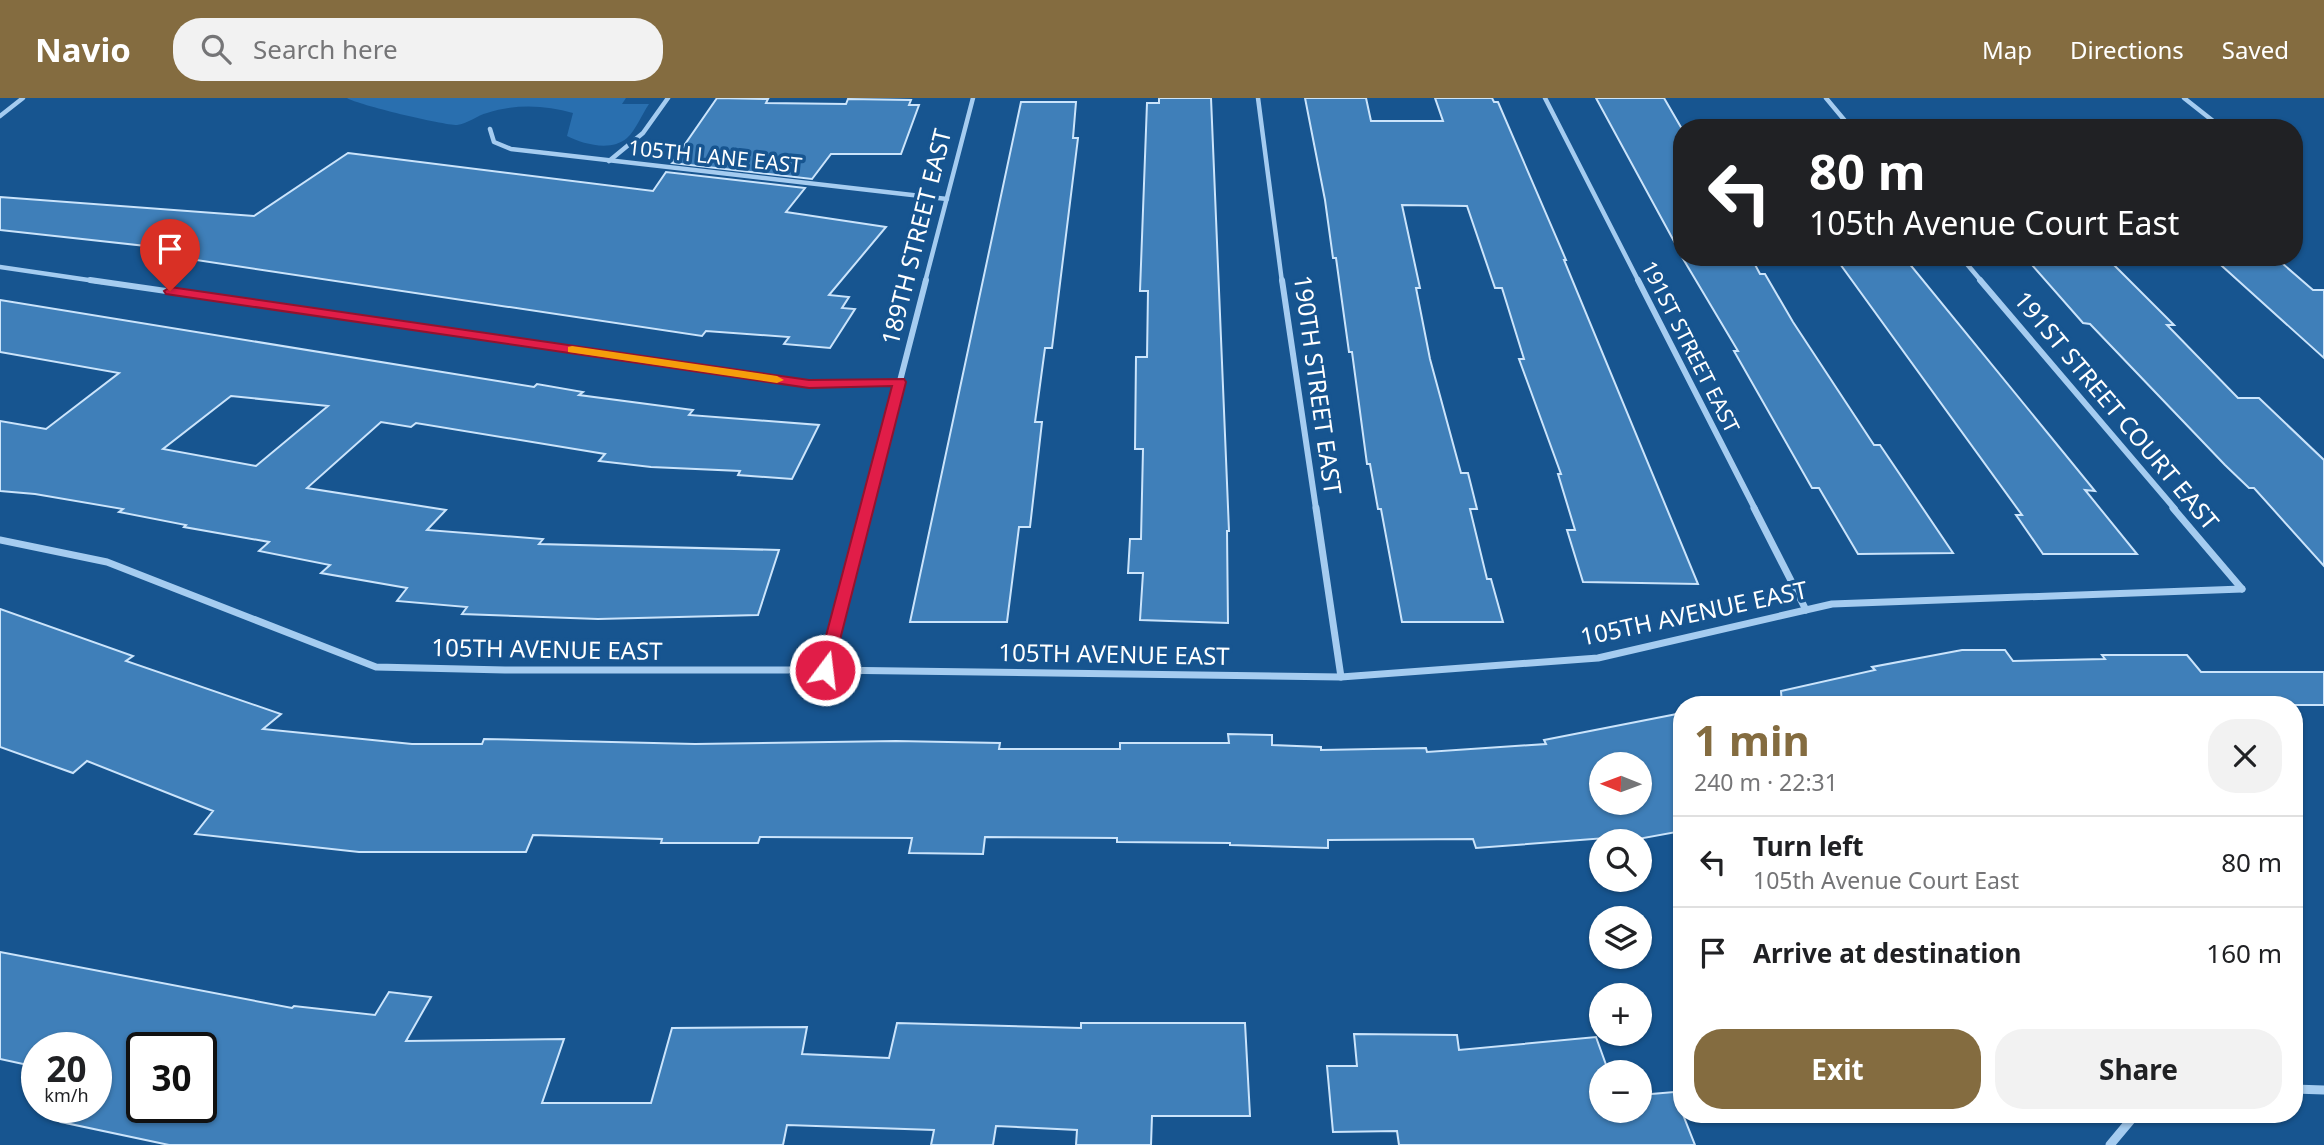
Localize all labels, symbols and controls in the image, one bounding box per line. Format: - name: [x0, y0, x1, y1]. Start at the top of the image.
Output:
- search box: [173, 18, 663, 81]
- text: Navio: [35, 27, 131, 72]
- icon: search: [197, 30, 235, 68]
- text: Search here: [253, 31, 398, 67]
- text: Map: [1982, 33, 2032, 66]
- text: Directions: [2070, 33, 2184, 66]
- text: Saved: [2222, 33, 2289, 66]
- street label: 189TH STREET EAST: [873, 125, 959, 348]
- street label: 105TH LANE EAST: [627, 133, 804, 179]
- text: 80 m: [1809, 138, 1926, 204]
- icon: left: [1694, 147, 1785, 238]
- text: 105th Avenue Court East: [1809, 201, 2179, 244]
- pin: [140, 219, 200, 291]
- icon: arrive: [151, 230, 189, 268]
- street label: 191ST STREET EAST: [1635, 256, 1747, 438]
- street label: 190TH STREET EAST: [1287, 273, 1350, 497]
- street label: 191ST STREET COURT EAST: [2007, 284, 2227, 537]
- street label: 105TH AVENUE EAST: [1577, 572, 1811, 653]
- street label: 105TH AVENUE EAST: [431, 630, 664, 667]
- position arrow: [788, 633, 862, 707]
- street label: 105TH AVENUE EAST: [998, 635, 1231, 672]
- text: 1 min: [1694, 711, 1810, 768]
- button: close: [2208, 719, 2282, 793]
- north arrow: [1589, 752, 1652, 816]
- map controls: [1589, 752, 1652, 1123]
- text: 240 m · 22:31: [1694, 766, 1838, 798]
- text: Turn left: [1753, 828, 1864, 864]
- button: search: [1589, 829, 1652, 892]
- icon: left: [1694, 843, 1732, 881]
- text: 80 m: [2221, 844, 2282, 880]
- text: 105th Avenue Court East: [1753, 864, 2019, 896]
- button: layers: [1589, 906, 1652, 969]
- icon: arrive: [1694, 934, 1732, 972]
- text: Arrive at destination: [1753, 935, 2022, 971]
- text: 160 m: [2206, 935, 2282, 971]
- button: +: [1589, 983, 1652, 1046]
- button: Exit: [1694, 1029, 1981, 1109]
- button: Share: [1995, 1029, 2282, 1109]
- speed limit sign: 30: [126, 1032, 217, 1123]
- text: 20: [46, 1045, 87, 1092]
- button: −: [1589, 1060, 1652, 1123]
- text: km/h: [44, 1083, 89, 1107]

